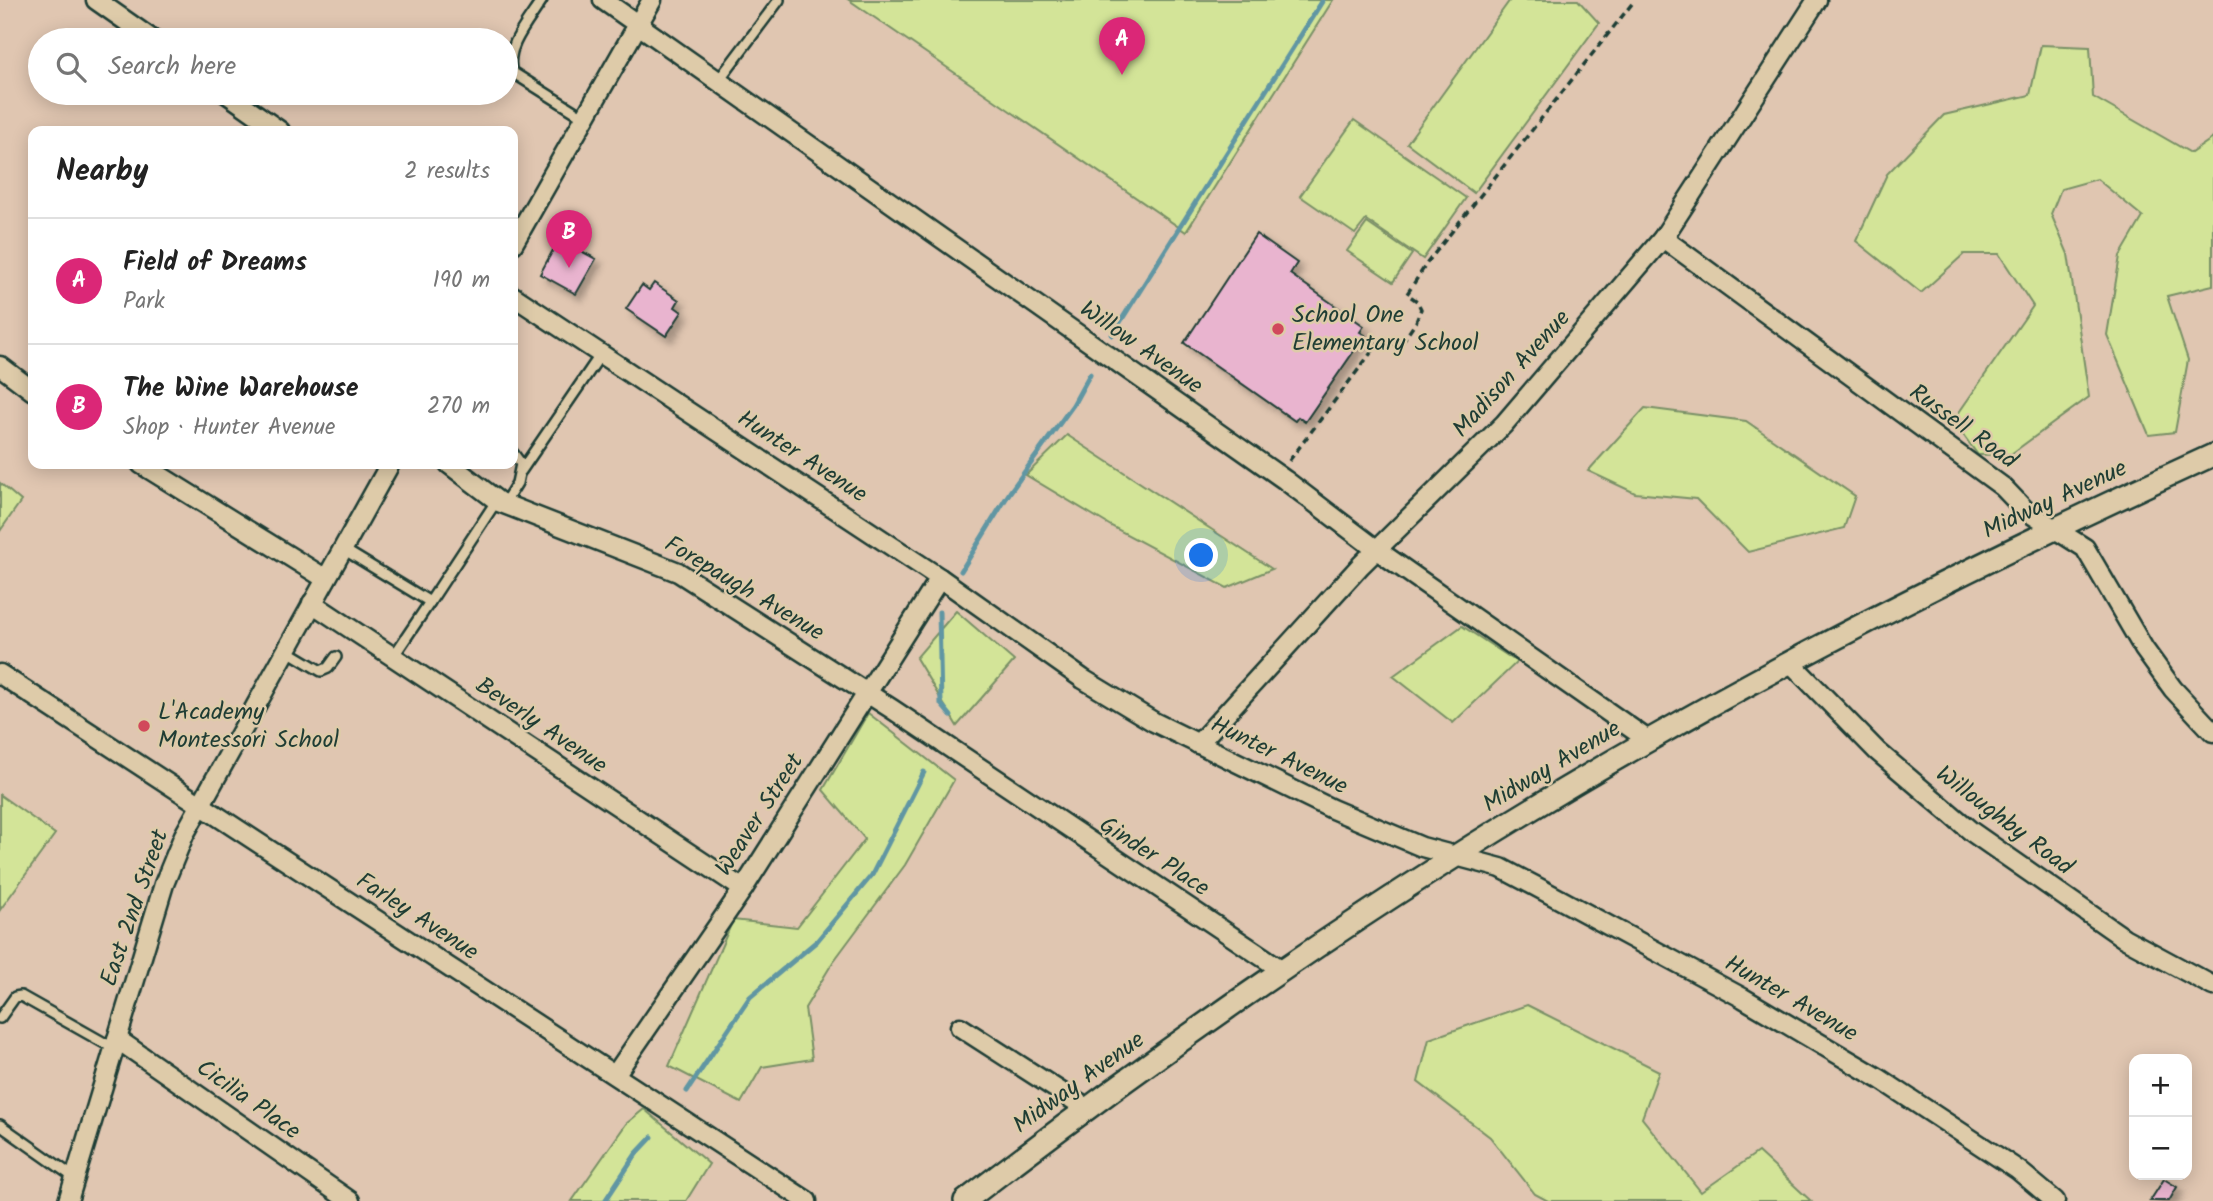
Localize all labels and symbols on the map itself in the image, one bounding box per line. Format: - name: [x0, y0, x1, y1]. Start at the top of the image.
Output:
- pin: A: [1099, 17, 1145, 75]
- pin: B: [546, 210, 592, 268]
- street label: Willow Avenue: [1071, 291, 1211, 405]
- place label: School One Elementary School: [1292, 296, 1479, 363]
- street label: Madison Avenue: [1443, 301, 1581, 447]
- marker: School One Elementary School: [1270, 321, 1286, 337]
- street label: Russell Road: [1900, 374, 2026, 480]
- street label: Hunter Avenue: [729, 400, 875, 514]
- street label: Midway Avenue: [1976, 449, 2134, 551]
- street label: Forepaugh Avenue: [656, 526, 832, 652]
- your location: [1184, 538, 1218, 572]
- street label: Beverly Avenue: [467, 667, 615, 785]
- place label: L'Academy Montessori School: [158, 693, 339, 760]
- street label: Hunter Avenue: [1204, 706, 1355, 806]
- street label: Midway Avenue: [1475, 710, 1629, 824]
- marker: L'Academy Montessori School: [136, 718, 152, 734]
- street label: Weaver Street: [705, 745, 815, 884]
- street label: Willoughby Road: [1927, 756, 2082, 887]
- street label: Ginder Place: [1091, 807, 1217, 908]
- street label: East 2nd Street: [90, 824, 180, 992]
- street label: Farley Avenue: [348, 863, 486, 972]
- street label: Hunter Avenue: [1717, 945, 1865, 1053]
- street label: Midway Avenue: [1005, 1021, 1154, 1144]
- street label: Cicilia Place: [187, 1049, 309, 1151]

